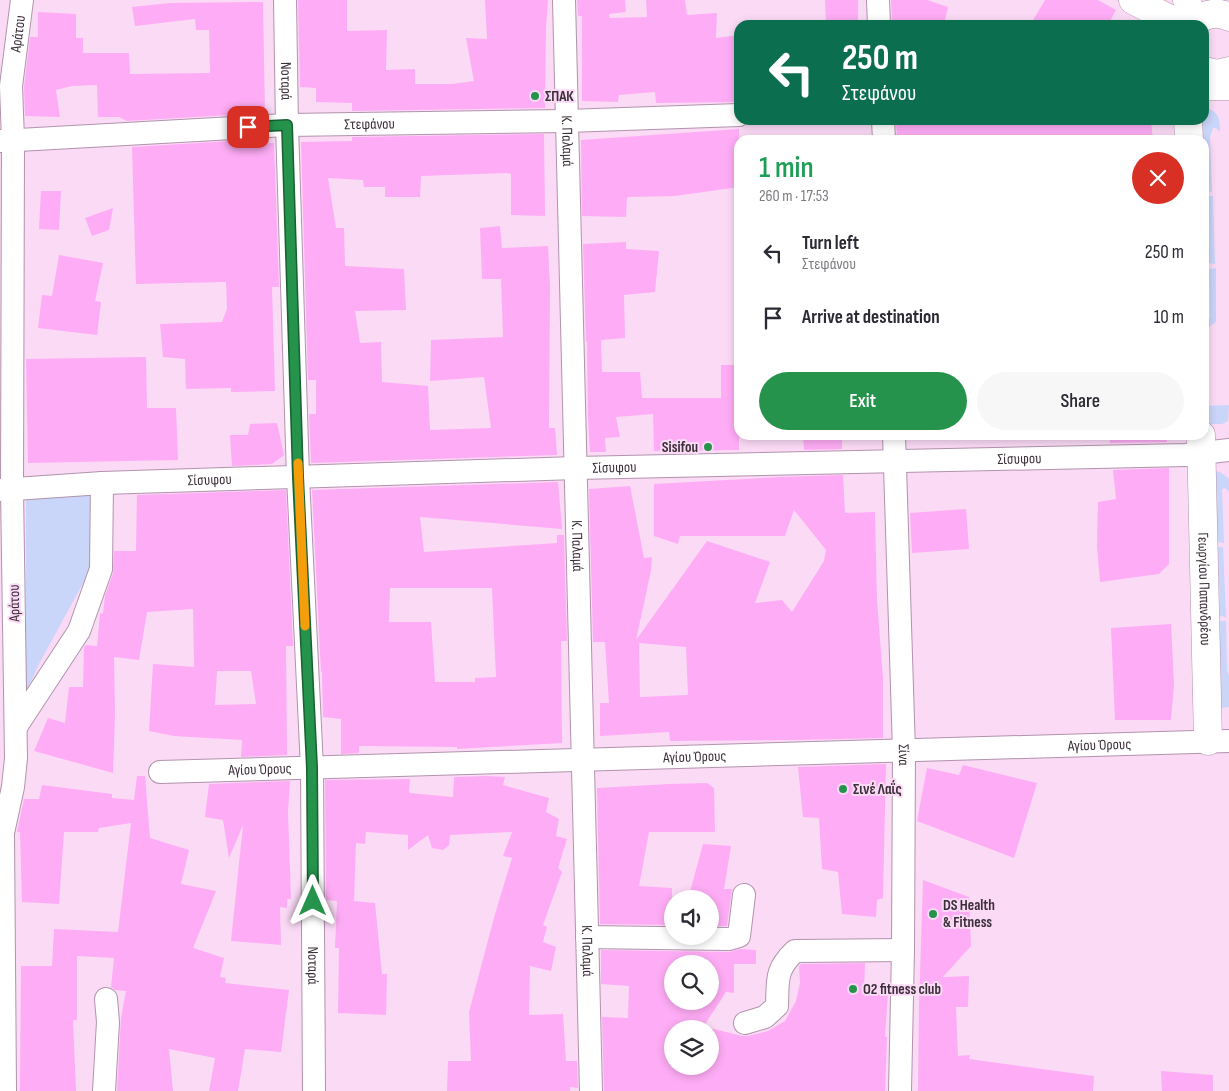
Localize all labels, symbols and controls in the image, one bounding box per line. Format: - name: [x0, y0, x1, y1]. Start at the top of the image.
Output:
- street label: Αράτου: [6, 14, 30, 54]
- text: 250 m: [842, 37, 918, 80]
- icon: left: [759, 40, 824, 105]
- street label: Νοταρά: [276, 62, 296, 101]
- text: Στεφάνου: [842, 80, 916, 107]
- place label: ΣΠΑΚ: [545, 87, 574, 106]
- marker: ΣΠΑΚ: [529, 90, 541, 102]
- pin: [227, 106, 269, 148]
- icon: arrive: [234, 113, 262, 141]
- street label: Στεφάνου: [344, 114, 395, 134]
- street label: Κ. Παλαμά: [557, 115, 577, 168]
- text: 1 min: [759, 150, 814, 186]
- button: close: [1132, 152, 1184, 204]
- text: 260 m · 17:53: [759, 187, 829, 206]
- text: Turn left: [802, 232, 859, 255]
- icon: left: [759, 239, 787, 267]
- text: 250 m: [1145, 241, 1184, 264]
- text: Στεφάνου: [802, 255, 856, 274]
- icon: arrive: [759, 304, 787, 332]
- text: Arrive at destination: [802, 306, 940, 329]
- text: 10 m: [1154, 306, 1184, 329]
- button: Exit: [759, 372, 967, 430]
- button: Share: [977, 372, 1184, 430]
- place label: Sisifou: [662, 438, 698, 457]
- marker: Sisifou: [702, 441, 714, 453]
- street label: Σίσυφου: [997, 449, 1042, 469]
- street label: Σίσυφου: [592, 458, 637, 478]
- street label: Σίσυφου: [187, 470, 232, 490]
- street label: Κ. Παλαμά: [567, 520, 587, 572]
- street label: Γεωργίου Παπανδρέου: [1193, 532, 1215, 646]
- street label: Αράτου: [5, 584, 24, 623]
- street label: Αγίου Όρους: [1067, 735, 1132, 756]
- street label: Σίνα: [894, 744, 913, 766]
- street label: Αγίου Όρους: [662, 747, 727, 767]
- street label: Αγίου Όρους: [227, 759, 292, 780]
- place label: Σινέ Λαΐς: [853, 780, 902, 799]
- marker: Σινέ Λαΐς: [837, 783, 849, 795]
- position arrow: [286, 874, 338, 926]
- map controls: [664, 890, 719, 1075]
- button: sound: [664, 890, 719, 945]
- place label: DS Health & Fitness: [943, 896, 995, 932]
- marker: DS Health & Fitness: [927, 908, 939, 920]
- street label: Κ. Παλαμά: [577, 925, 597, 977]
- street label: Νοταρά: [303, 946, 322, 985]
- button: search: [664, 955, 719, 1010]
- place label: O2 fitness club: [863, 980, 941, 999]
- marker: O2 fitness club: [847, 983, 859, 995]
- button: layers: [664, 1020, 719, 1075]

